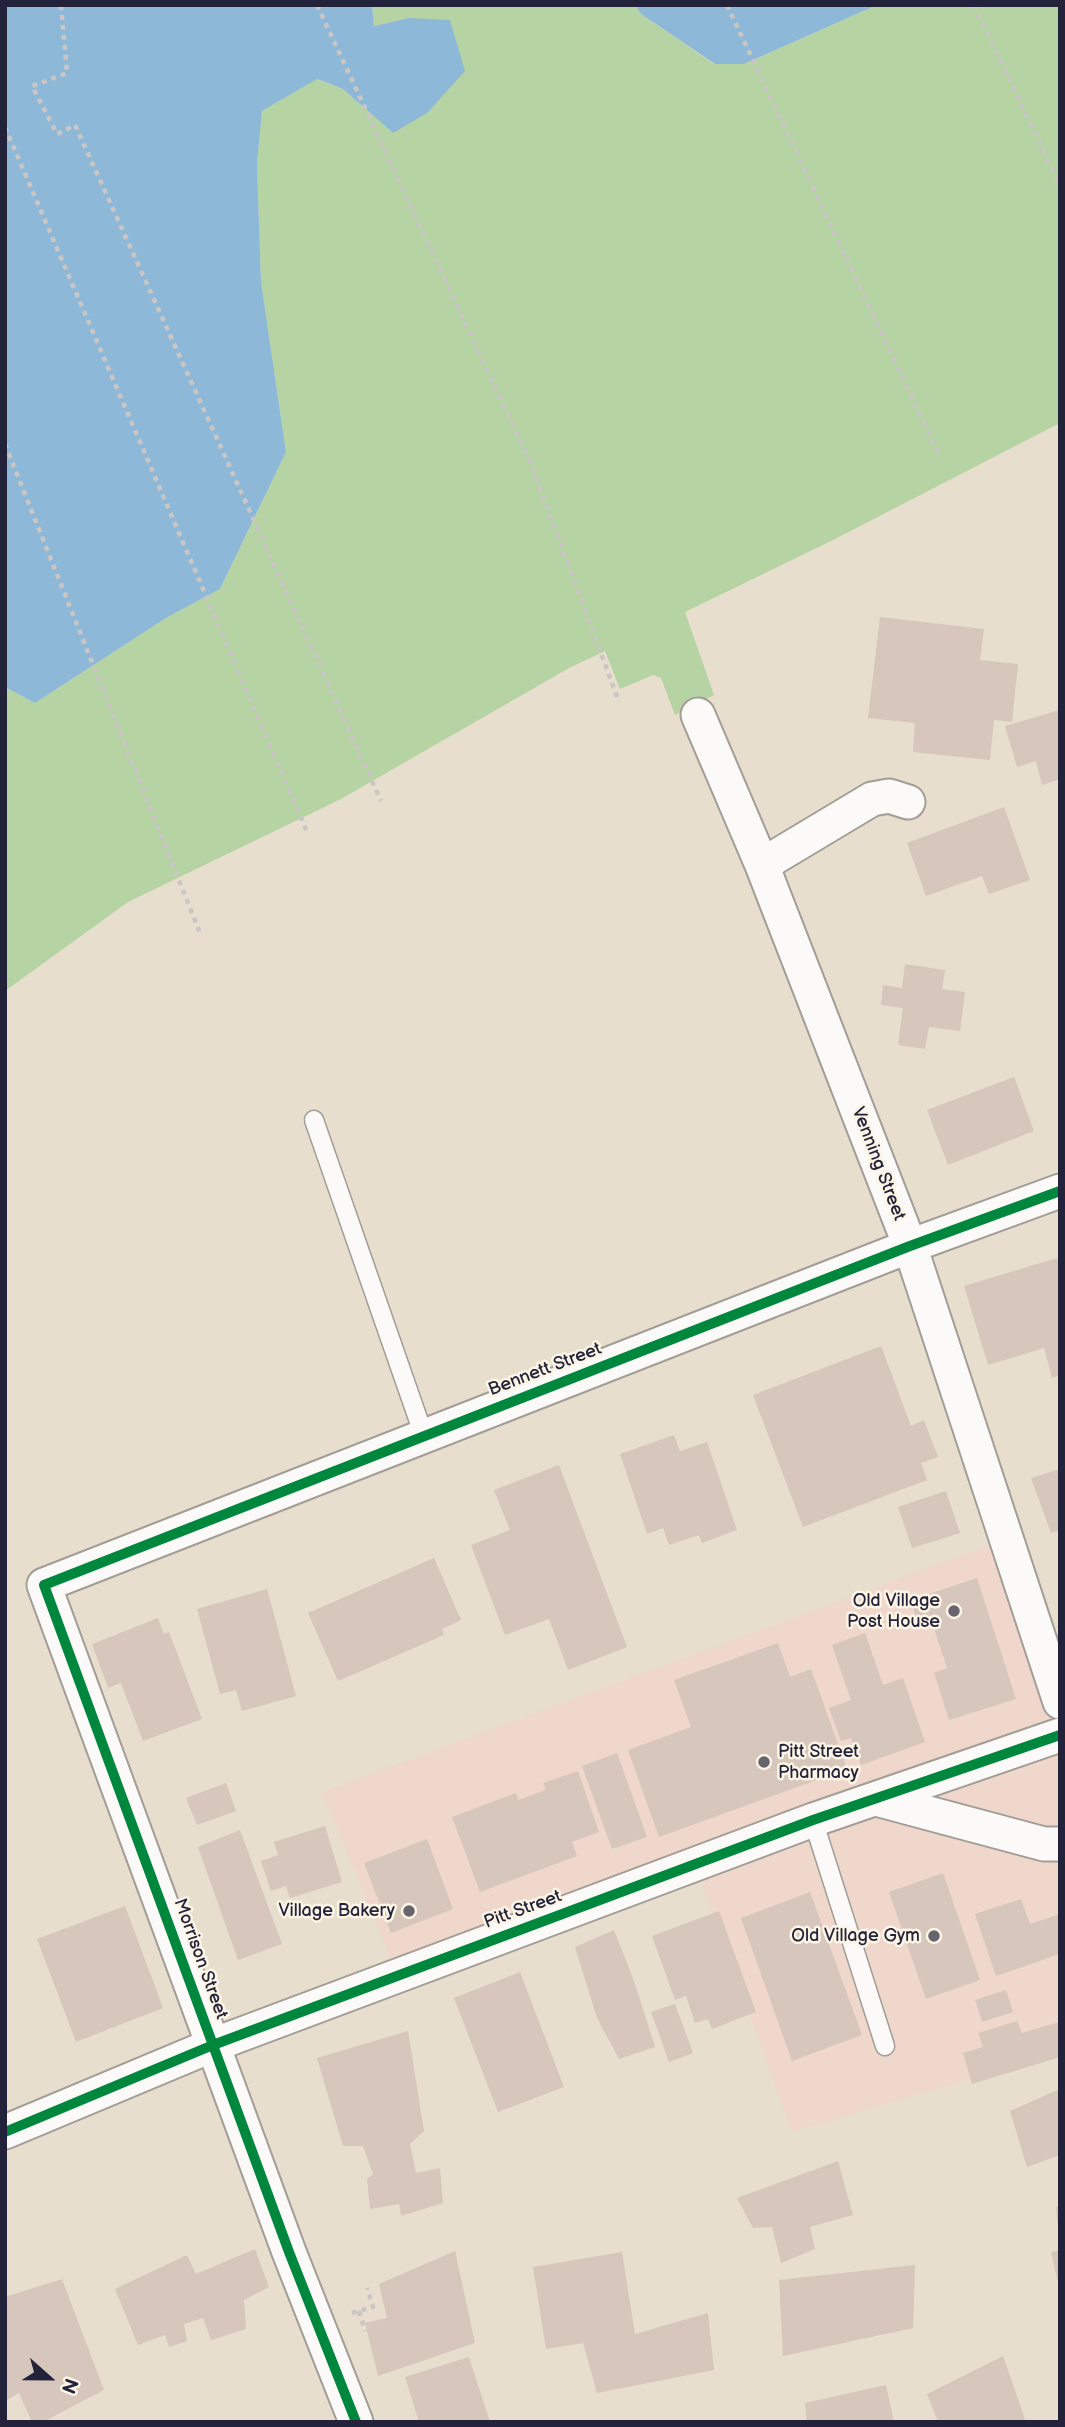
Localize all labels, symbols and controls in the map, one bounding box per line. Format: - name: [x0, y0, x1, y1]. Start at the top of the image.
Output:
- street label: Venning Street: [846, 1104, 910, 1224]
- street label: Bennett Street: [485, 1339, 605, 1401]
- place label: Old Village Post House: [847, 1590, 940, 1632]
- marker: Old Village Post House: [946, 1603, 962, 1619]
- place label: Pitt Street Pharmacy: [778, 1741, 859, 1784]
- marker: Pitt Street Pharmacy: [756, 1754, 772, 1770]
- street label: Pitt Street: [481, 1886, 565, 1934]
- street label: Morrison Street: [168, 1896, 232, 2022]
- place label: Village Bakery: [278, 1900, 395, 1922]
- marker: Village Bakery: [401, 1903, 417, 1919]
- place label: Old Village Gym: [791, 1925, 920, 1947]
- marker: Old Village Gym: [926, 1928, 942, 1944]
- north arrow: [14, 2343, 84, 2413]
- text: N: [56, 2375, 82, 2396]

